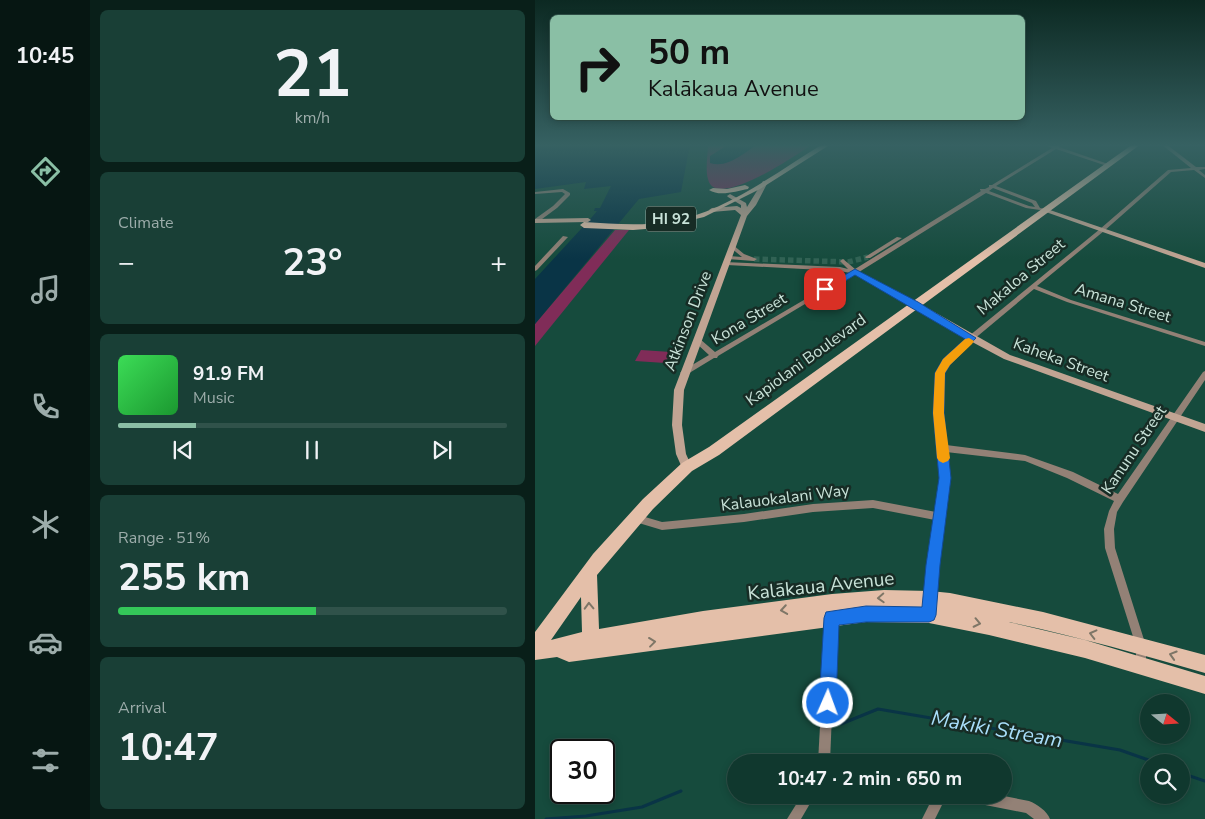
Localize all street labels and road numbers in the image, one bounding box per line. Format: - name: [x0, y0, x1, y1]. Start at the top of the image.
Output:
- road number: HI 92: [646, 206, 696, 232]
- street label: Makaloa Street: [972, 233, 1070, 320]
- street label: Atkinson Drive: [659, 268, 717, 374]
- street label: Amana Street: [1072, 278, 1174, 328]
- street label: Kona Street: [707, 288, 791, 350]
- street label: Kapiolani Boulevard: [741, 309, 871, 411]
- street label: Kaheka Street: [1010, 333, 1112, 388]
- street label: Kanunu Street: [1096, 401, 1172, 499]
- street label: Kalauokalani Way: [719, 479, 851, 517]
- street label: Kalākaua Avenue: [746, 565, 896, 607]

